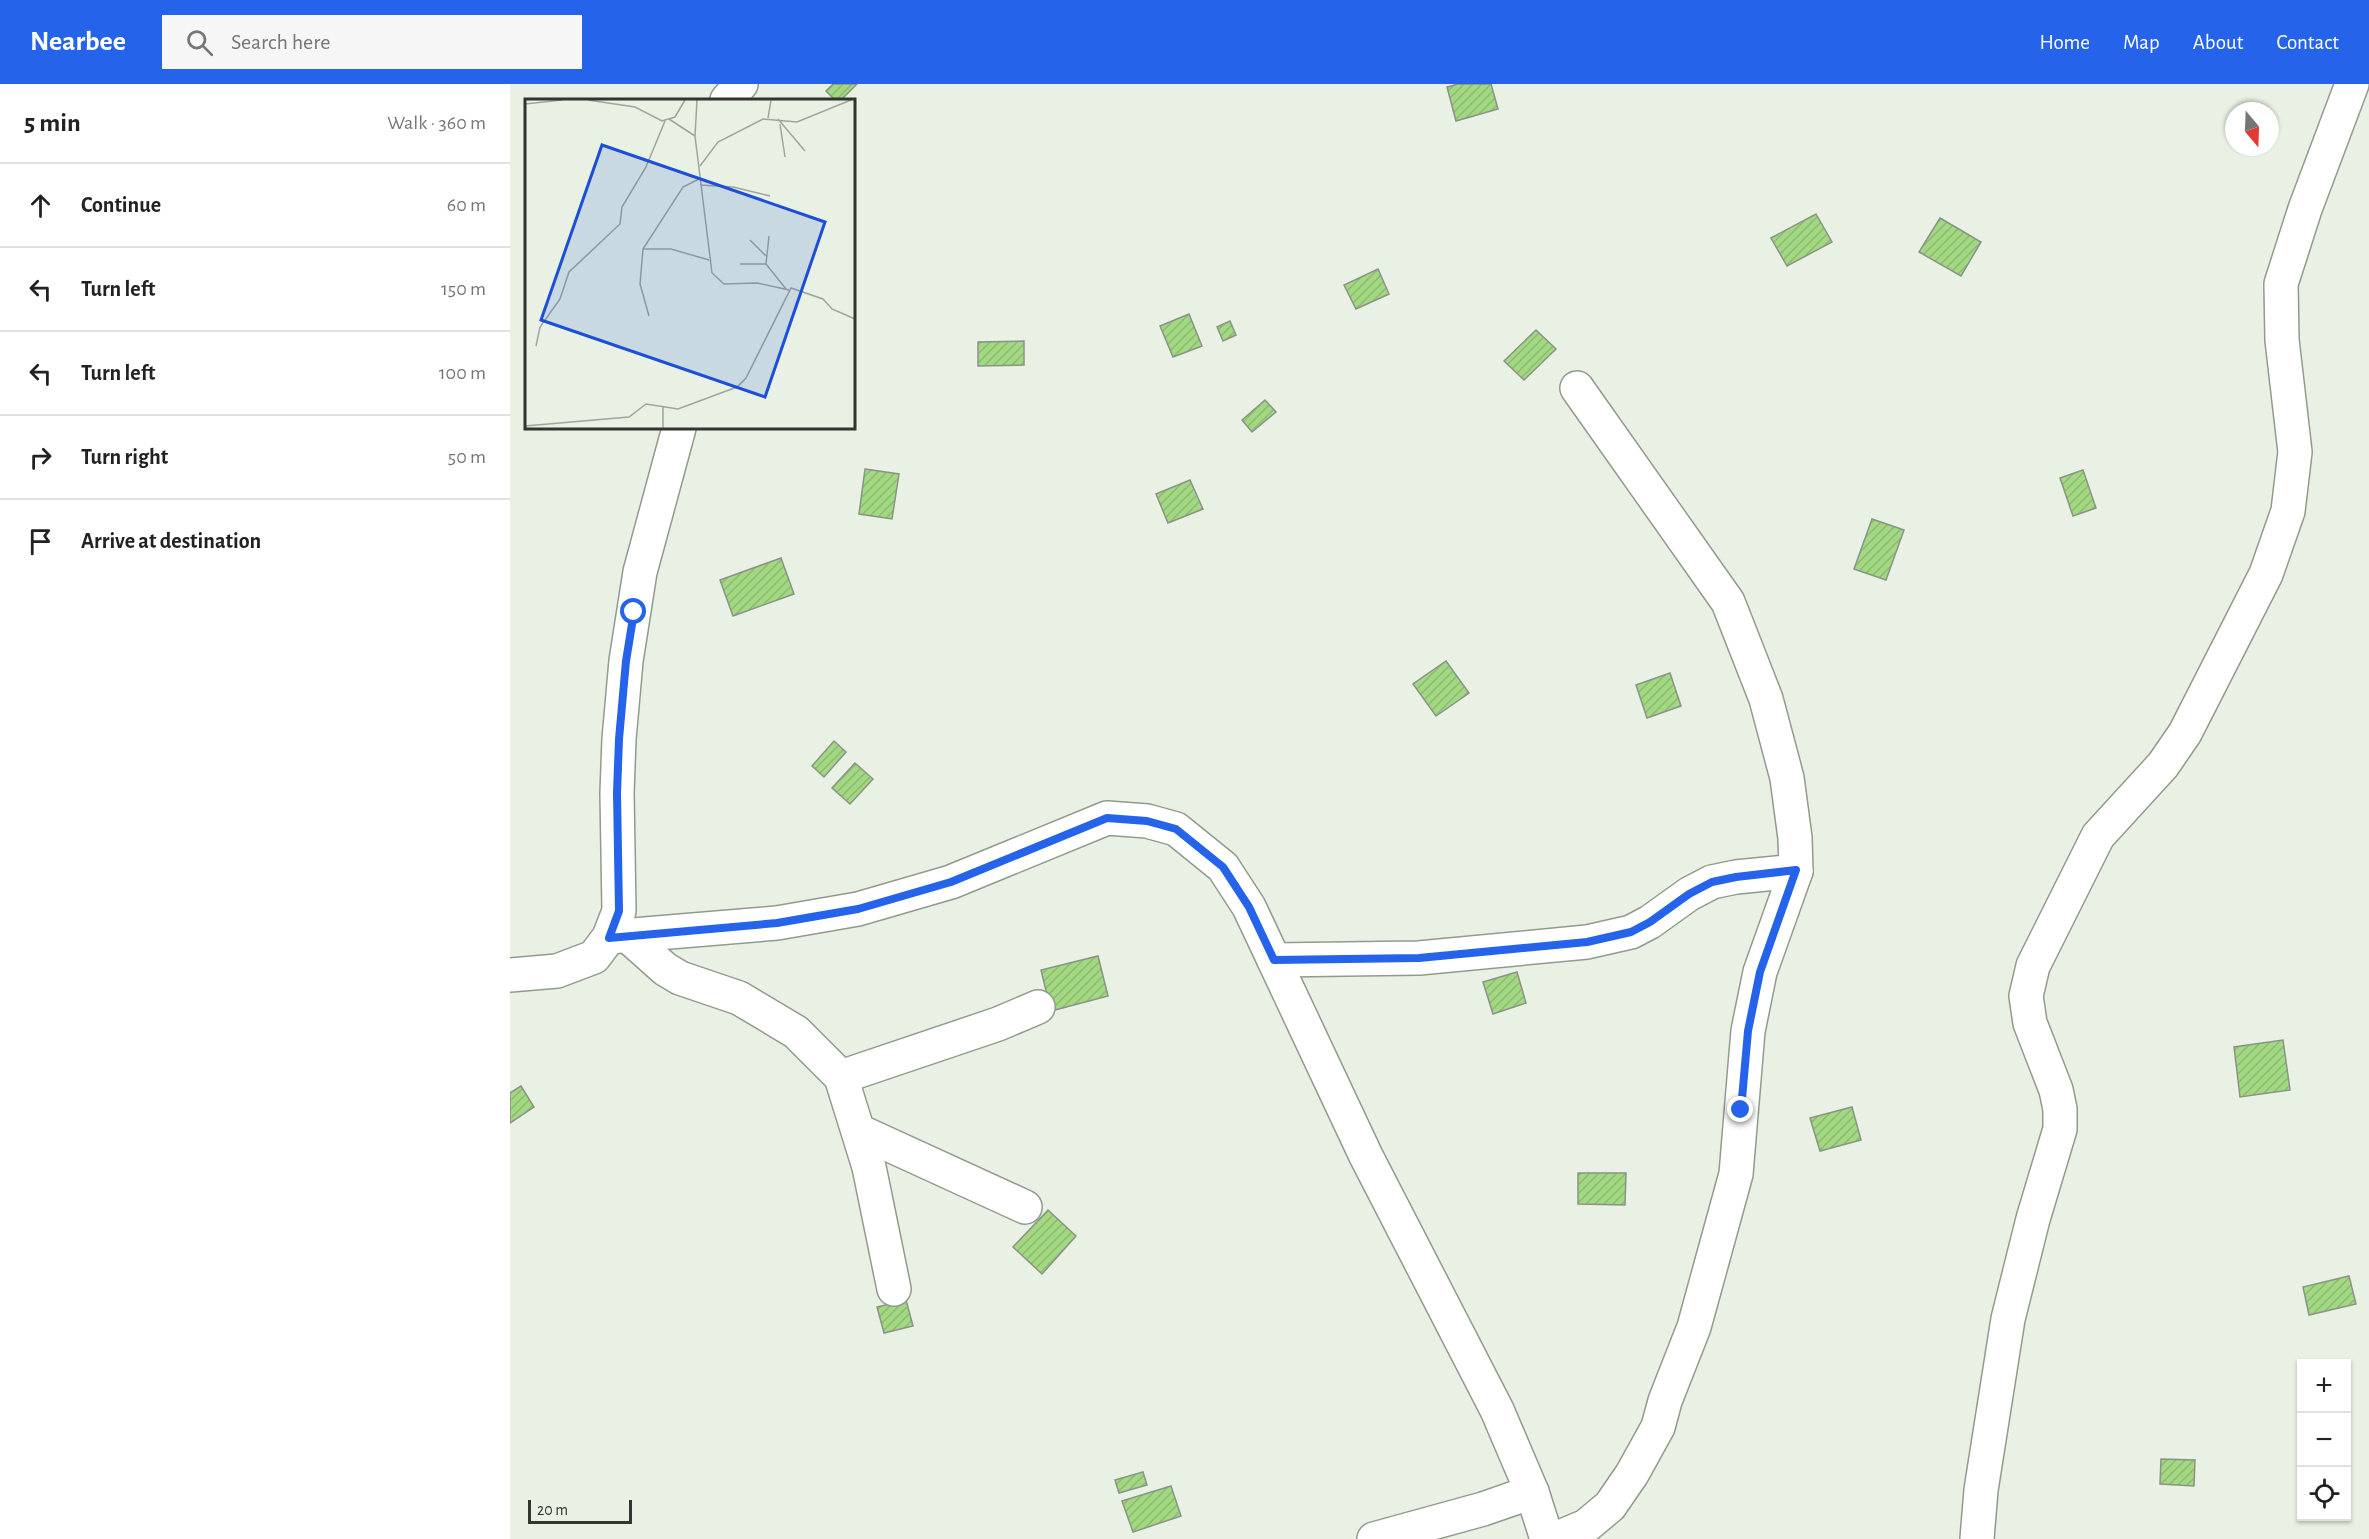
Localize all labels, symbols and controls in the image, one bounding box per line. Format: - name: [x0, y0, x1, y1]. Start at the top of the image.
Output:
- search box: [162, 15, 582, 69]
- icon: search: [183, 26, 216, 59]
- text: Nearbee: [30, 28, 126, 56]
- text: Search here: [231, 31, 330, 53]
- text: Home: [2039, 32, 2090, 53]
- text: Map: [2123, 32, 2160, 53]
- text: About: [2193, 32, 2243, 53]
- text: Contact: [2276, 32, 2339, 53]
- inset map: [525, 99, 855, 429]
- north arrow: [2225, 102, 2279, 156]
- text: 5 min: [24, 110, 81, 136]
- text: Walk · 360 m: [387, 113, 486, 133]
- icon: ahead: [24, 189, 57, 222]
- text: Continue: [81, 194, 161, 216]
- text: 60 m: [447, 195, 486, 215]
- icon: left: [24, 273, 57, 306]
- text: Turn left: [81, 278, 155, 300]
- text: 150 m: [441, 279, 486, 299]
- icon: left: [24, 357, 57, 390]
- text: Turn left: [81, 362, 155, 384]
- text: 100 m: [439, 363, 486, 383]
- icon: right: [24, 441, 57, 474]
- text: Turn right: [81, 446, 168, 468]
- text: 50 m: [448, 447, 486, 467]
- icon: arrive: [24, 525, 57, 558]
- text: Arrive at destination: [81, 530, 261, 552]
- route start: [620, 598, 646, 624]
- route end: [1727, 1096, 1753, 1122]
- map controls: [2297, 1359, 2351, 1521]
- button: +: [2297, 1359, 2351, 1413]
- button: −: [2297, 1413, 2351, 1467]
- button: locate: [2297, 1467, 2351, 1521]
- scale bar: [528, 1497, 632, 1524]
- text: 20 m: [537, 1502, 568, 1518]

